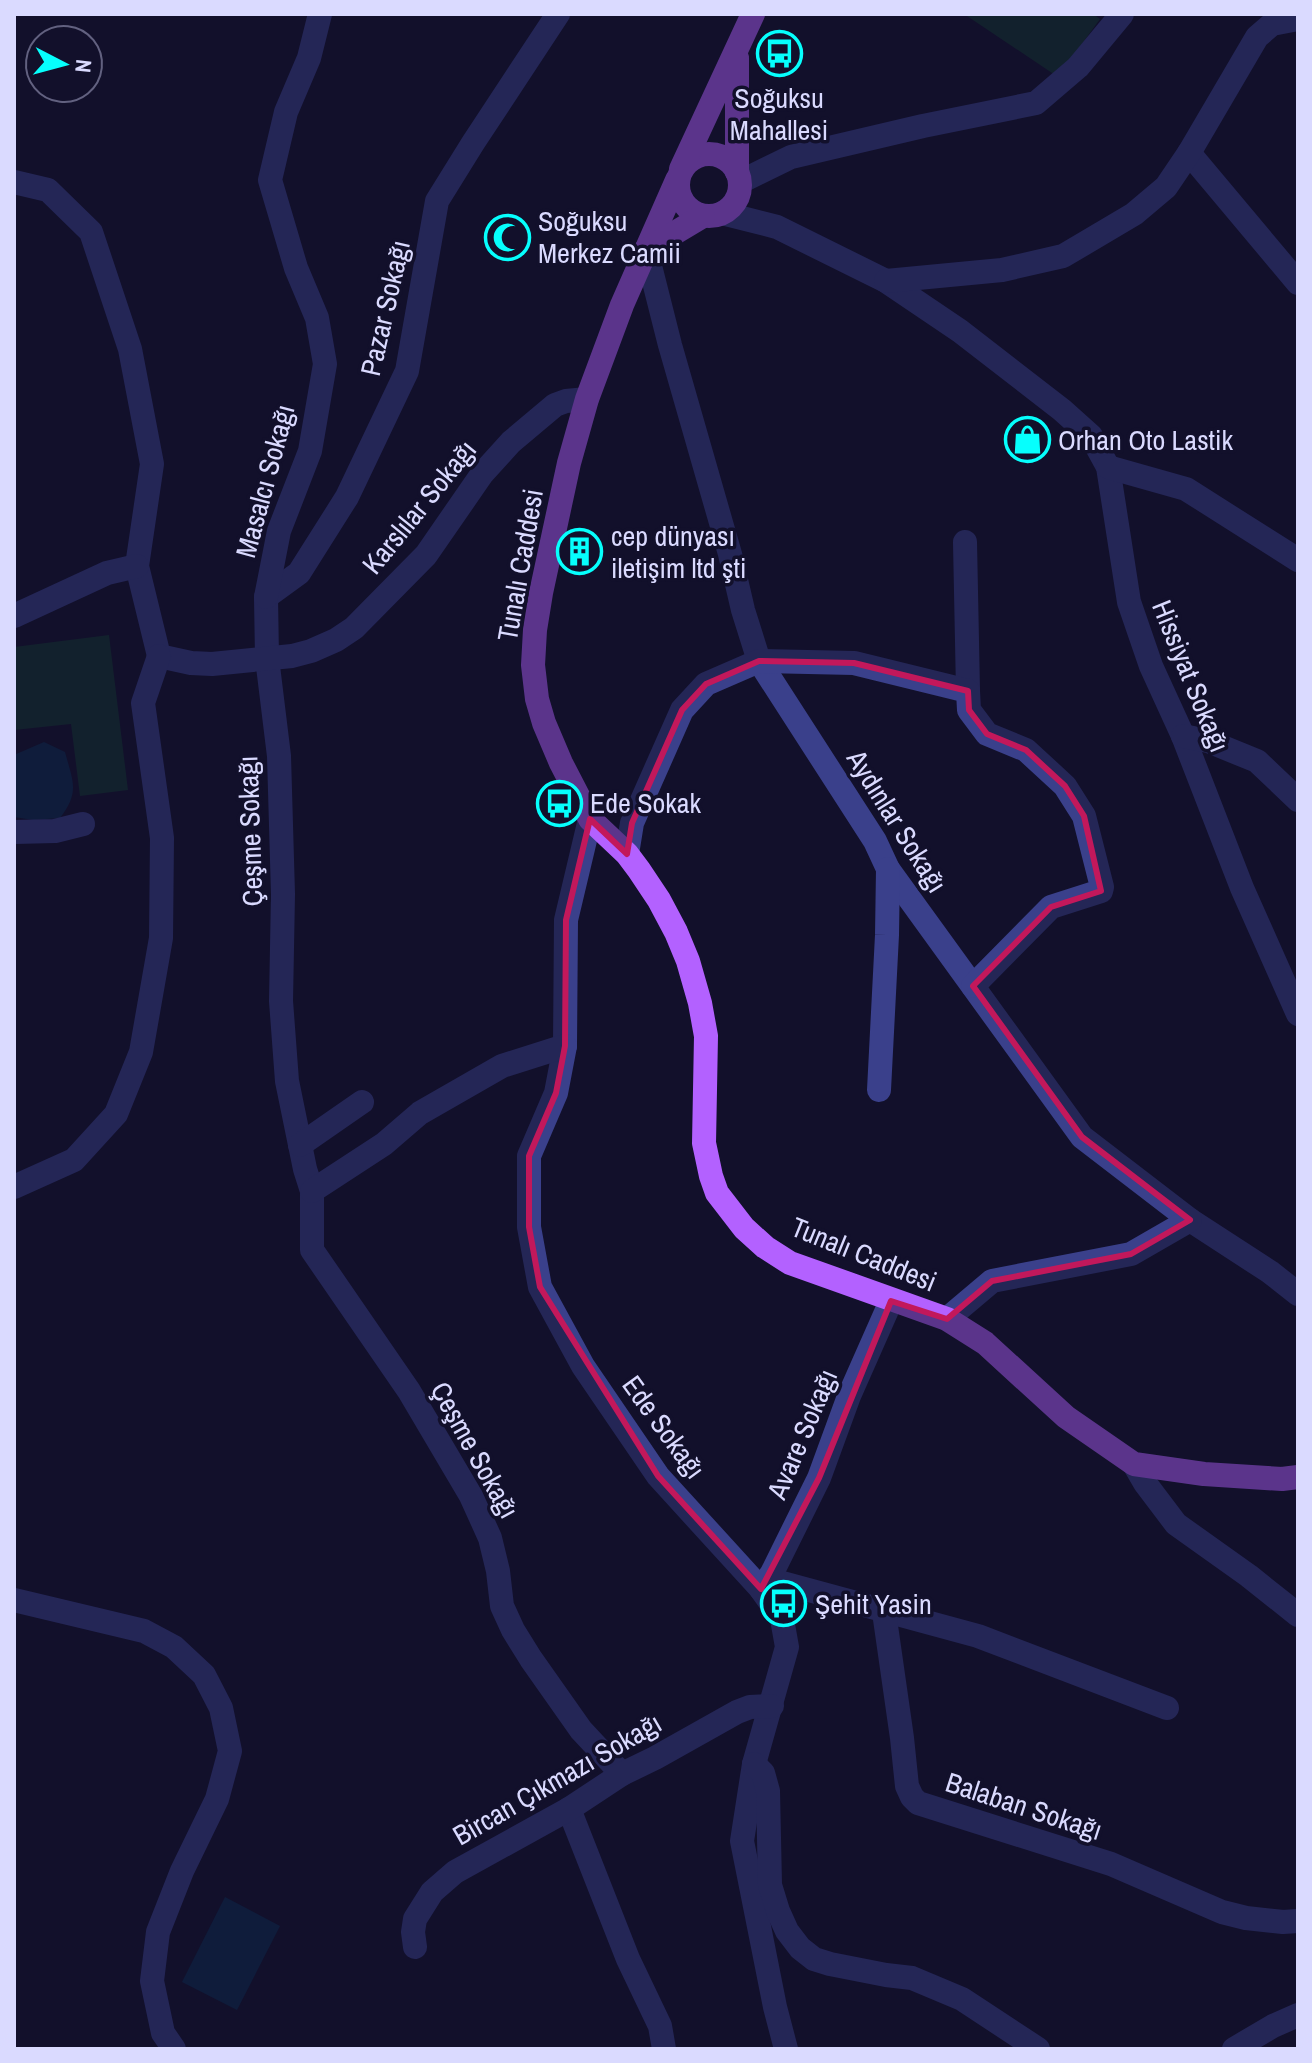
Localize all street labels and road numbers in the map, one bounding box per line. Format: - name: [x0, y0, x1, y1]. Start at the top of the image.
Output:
- street label: Pazar Sokağı: [351, 237, 419, 379]
- street label: Masalcı Sokağı: [226, 400, 304, 562]
- street label: Karslılar Sokağı: [353, 432, 485, 582]
- street label: Tunalı Caddesi: [488, 486, 552, 644]
- street label: Hissiyat Sokağı: [1143, 594, 1239, 758]
- street label: Aydınlar Sokağı: [838, 742, 956, 900]
- street label: Çeşme Sokağı: [228, 755, 272, 907]
- street label: Tunalı Caddesi: [786, 1208, 942, 1300]
- street label: Avare Sokağı: [757, 1363, 846, 1506]
- street label: Ede Sokağı: [614, 1368, 714, 1486]
- street label: Çeşme Sokağı: [422, 1375, 528, 1525]
- street label: Bircan Çıkmazı Sokağı: [446, 1704, 668, 1854]
- street label: Balaban Sokağı: [941, 1763, 1107, 1849]

